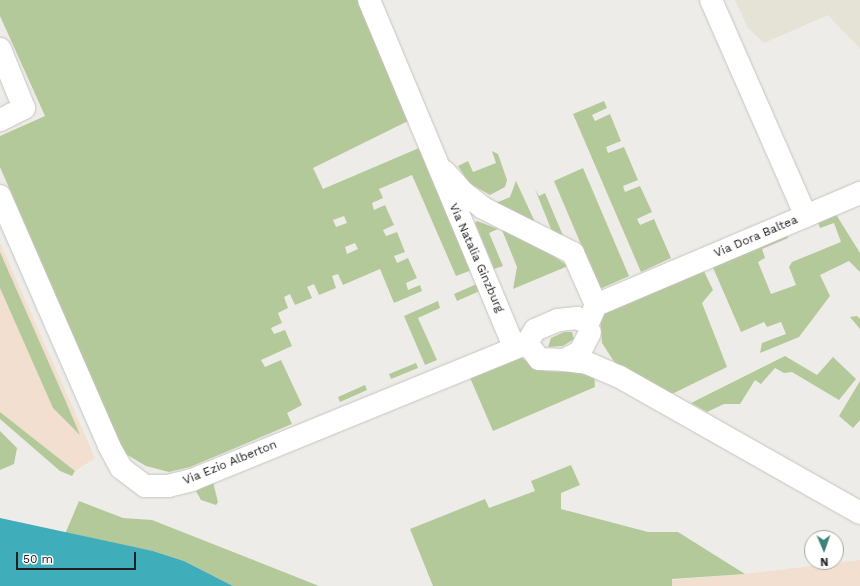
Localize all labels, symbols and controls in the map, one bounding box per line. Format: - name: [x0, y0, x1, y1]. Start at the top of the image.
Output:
- street label: Via Natalia Ginzburg: [445, 201, 507, 315]
- street label: Via Dora Baltea: [712, 213, 800, 261]
- street label: Via Ezio Alberton: [181, 437, 279, 489]
- north arrow: [804, 530, 844, 570]
- scale bar: [18, 544, 138, 570]
- text: 50 m: [23, 552, 53, 566]
- text: N: [820, 555, 829, 568]

